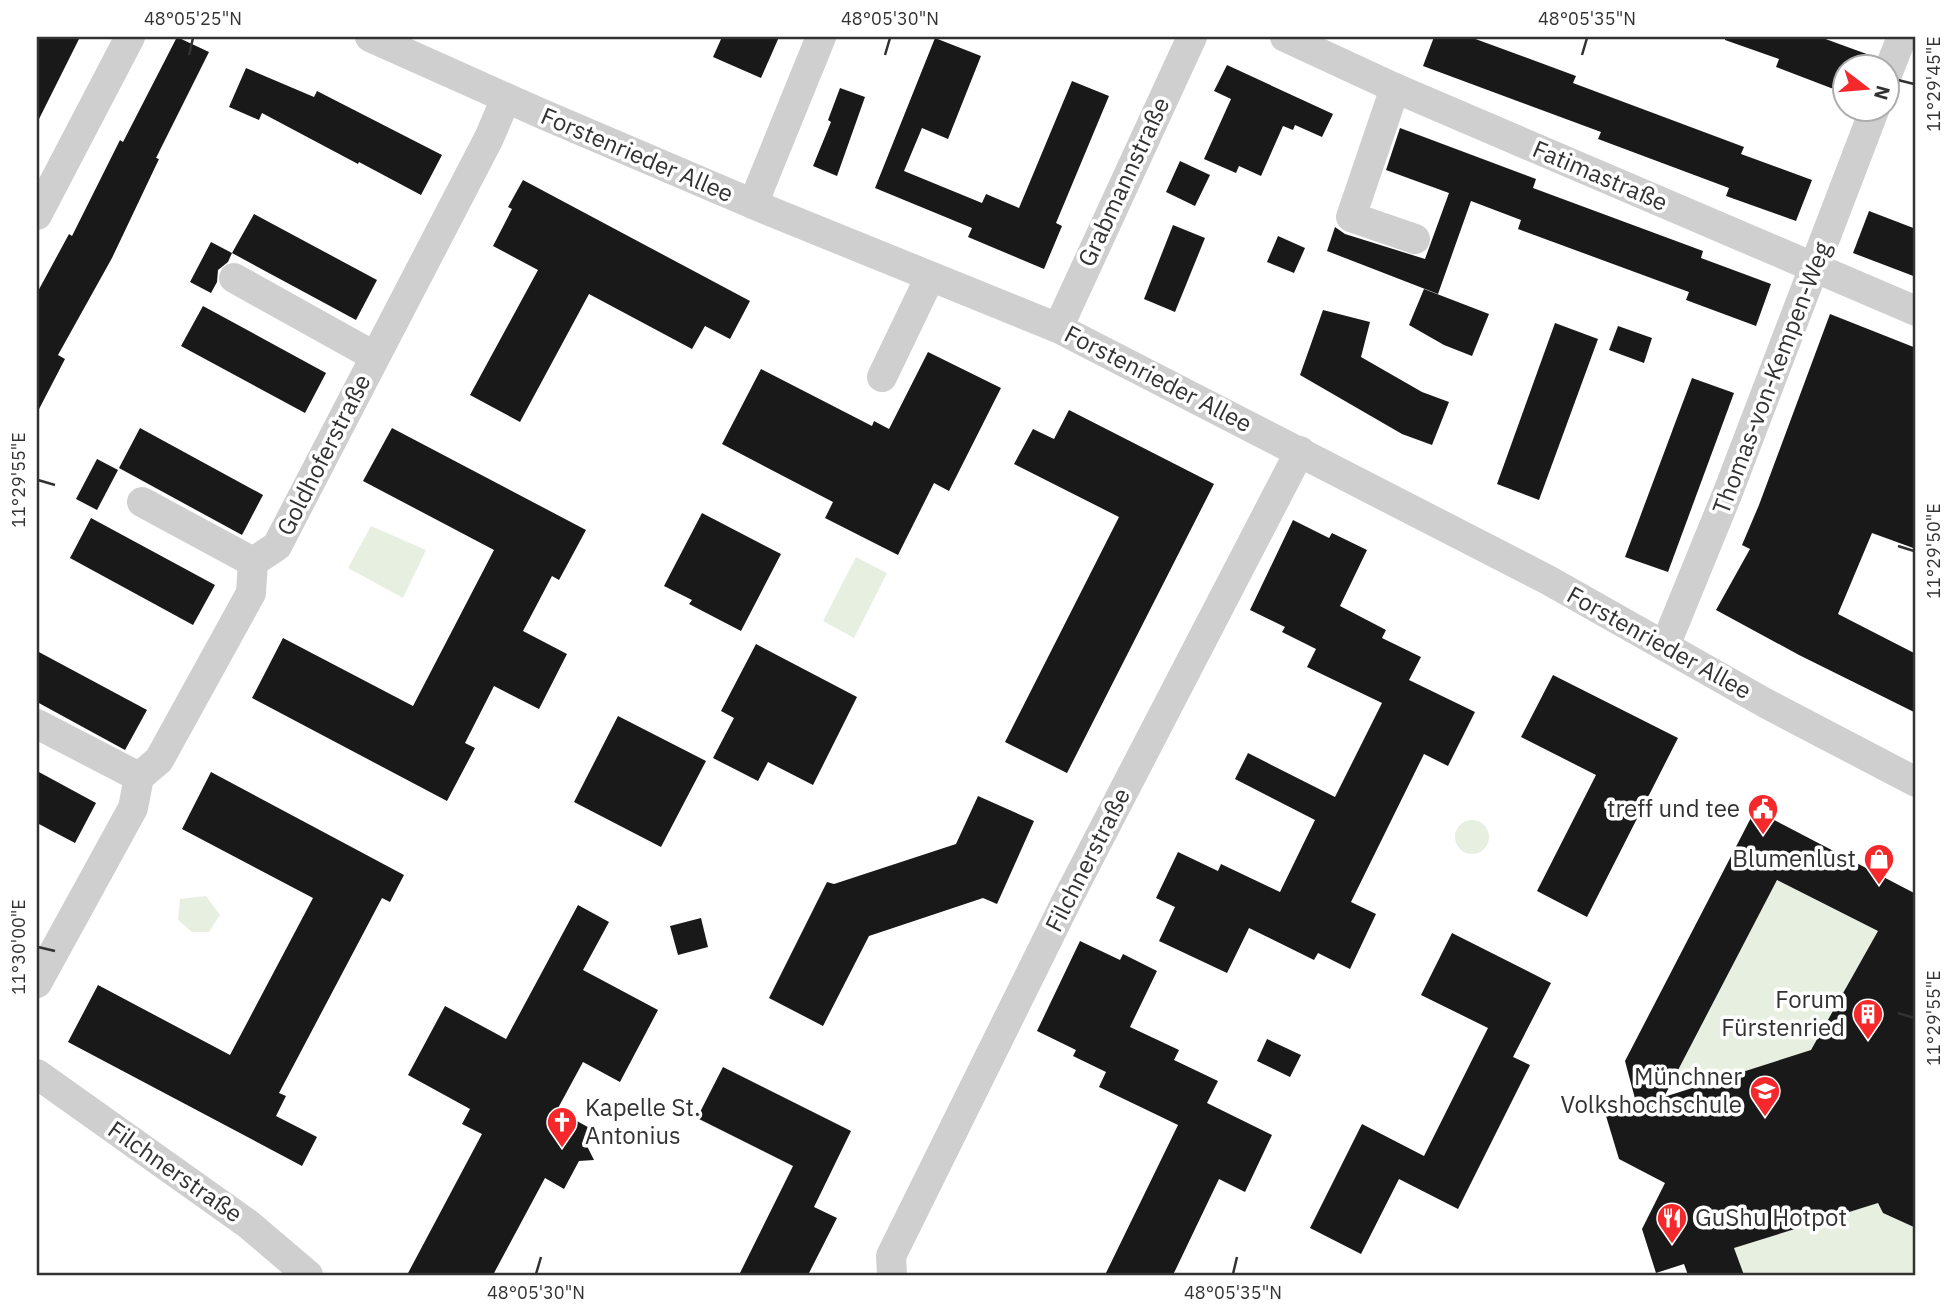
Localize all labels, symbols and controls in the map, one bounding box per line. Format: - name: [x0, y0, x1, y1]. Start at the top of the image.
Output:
- text: 48°05'25"N: [144, 7, 242, 30]
- text: 48°05'30"N: [841, 7, 939, 30]
- text: 48°05'35"N: [1538, 7, 1636, 30]
- text: 11°29'45"E: [1922, 36, 1945, 132]
- north arrow: [1830, 52, 1900, 122]
- text: N: [1869, 83, 1896, 103]
- street label: Grabmannstraße: [1070, 92, 1176, 271]
- street label: Forstenrieder Allee: [536, 99, 738, 209]
- street label: Fatimastraße: [1528, 132, 1673, 218]
- street label: Thomas-von-Kempen-Weg: [1704, 237, 1838, 518]
- street label: Forstenrieder Allee: [1059, 317, 1257, 439]
- street label: Goldhoferstraße: [269, 368, 378, 541]
- text: 11°29'55"E: [7, 432, 30, 528]
- text: 11°29'50"E: [1922, 503, 1945, 599]
- street label: Forstenrieder Allee: [1562, 578, 1757, 706]
- street label: Filchnerstraße: [1037, 782, 1137, 937]
- place label: treff und tee: [1607, 792, 1740, 824]
- public building icon: treff und tee: [1746, 792, 1780, 836]
- place label: Blumenlust: [1732, 842, 1856, 874]
- shop icon: Blumenlust: [1862, 842, 1896, 886]
- text: 11°30'00"E: [7, 899, 30, 995]
- text: 11°29'55"E: [1922, 970, 1945, 1066]
- place label: Forum Fürstenried: [1721, 983, 1845, 1043]
- building icon: Forum Fürstenried: [1851, 997, 1885, 1041]
- place label: Münchner Volkshochschule: [1561, 1060, 1742, 1120]
- school or university icon: Münchner Volkshochschule: [1748, 1074, 1782, 1118]
- place label: Kapelle St. Antonius: [585, 1091, 700, 1151]
- church icon: Kapelle St. Antonius: [545, 1105, 579, 1149]
- street label: Filchnerstraße: [102, 1113, 249, 1229]
- restaurant icon: GuShu Hotpot: [1655, 1201, 1689, 1245]
- place label: GuShu Hotpot: [1695, 1201, 1847, 1233]
- text: 48°05'30"N: [487, 1281, 585, 1304]
- text: 48°05'35"N: [1184, 1281, 1282, 1304]

